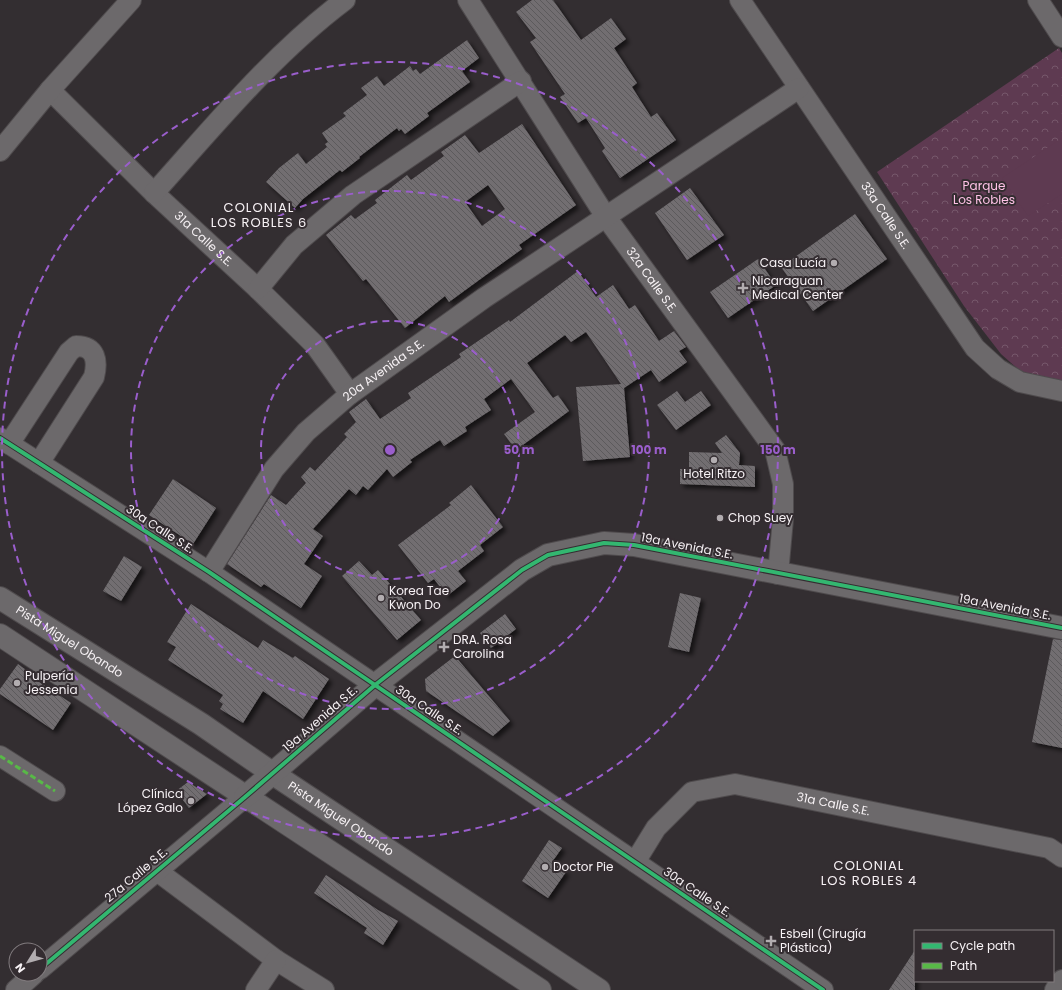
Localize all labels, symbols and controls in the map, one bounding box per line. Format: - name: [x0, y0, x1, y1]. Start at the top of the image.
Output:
- park label: Parque Los Robles: [953, 177, 1015, 208]
- street label: 33a Calle S.E.: [857, 178, 915, 252]
- district label: COLONIAL LOS ROBLES 6: [211, 198, 307, 232]
- street label: 31a Calle S.E.: [171, 207, 237, 270]
- street label: 32a Calle S.E.: [622, 243, 682, 316]
- place label: Casa Lucía: [760, 254, 826, 271]
- marker: Casa Lucía: [829, 258, 839, 268]
- place label: Nicaraguan Medical Center: [752, 272, 844, 303]
- marker: Nicaraguan Medical Center: [737, 282, 749, 294]
- street label: 20a Avenida S.E.: [339, 335, 427, 405]
- text: 50 m: [504, 441, 535, 458]
- text: 100 m: [631, 441, 667, 458]
- text: 150 m: [760, 441, 796, 458]
- centre of rings: [383, 443, 397, 457]
- marker: Hotel Ritzo: [709, 455, 719, 465]
- place label: Hotel Ritzo: [683, 465, 745, 482]
- street label: 30a Calle S.E.: [123, 500, 198, 557]
- place label: Chop Suey: [728, 509, 793, 526]
- marker: Chop Suey: [715, 513, 725, 523]
- street label: 19a Avenida S.E.: [640, 528, 735, 563]
- place label: Korea Tae Kwon Do: [389, 582, 449, 613]
- street label: 19a Avenida S.E.: [958, 589, 1053, 624]
- marker: Korea Tae Kwon Do: [376, 593, 386, 603]
- street label: Pista Miguel Obando: [13, 601, 127, 681]
- place label: DRA. Rosa Carolina: [453, 631, 512, 662]
- marker: DRA. Rosa Carolina: [438, 641, 450, 653]
- place label: Pulpería Jessenia: [25, 667, 78, 698]
- marker: Pulpería Jessenia: [12, 678, 22, 688]
- street label: 30a Calle S.E.: [392, 681, 466, 738]
- street label: 19a Avenida S.E.: [279, 682, 360, 756]
- street label: Pista Miguel Obando: [285, 777, 398, 860]
- place label: Clínica López Galo: [118, 785, 183, 816]
- street label: 31a Calle S.E.: [795, 788, 872, 819]
- marker: Clínica López Galo: [186, 796, 196, 806]
- street label: 27a Calle S.E.: [101, 843, 171, 906]
- district label: COLONIAL LOS ROBLES 4: [821, 856, 917, 890]
- place label: Doctor Pie: [553, 858, 614, 875]
- marker: Doctor Pie: [540, 862, 550, 872]
- street label: 30a Calle S.E.: [660, 863, 734, 920]
- place label: Esbell (Cirugía Plástica): [780, 925, 866, 956]
- legend: [914, 930, 1054, 982]
- marker: Esbell (Cirugía Plástica): [765, 935, 777, 947]
- text: Cycle path: [950, 937, 1015, 954]
- north arrow: [8, 942, 48, 982]
- text: Path: [950, 957, 977, 974]
- text: N: [11, 960, 29, 976]

